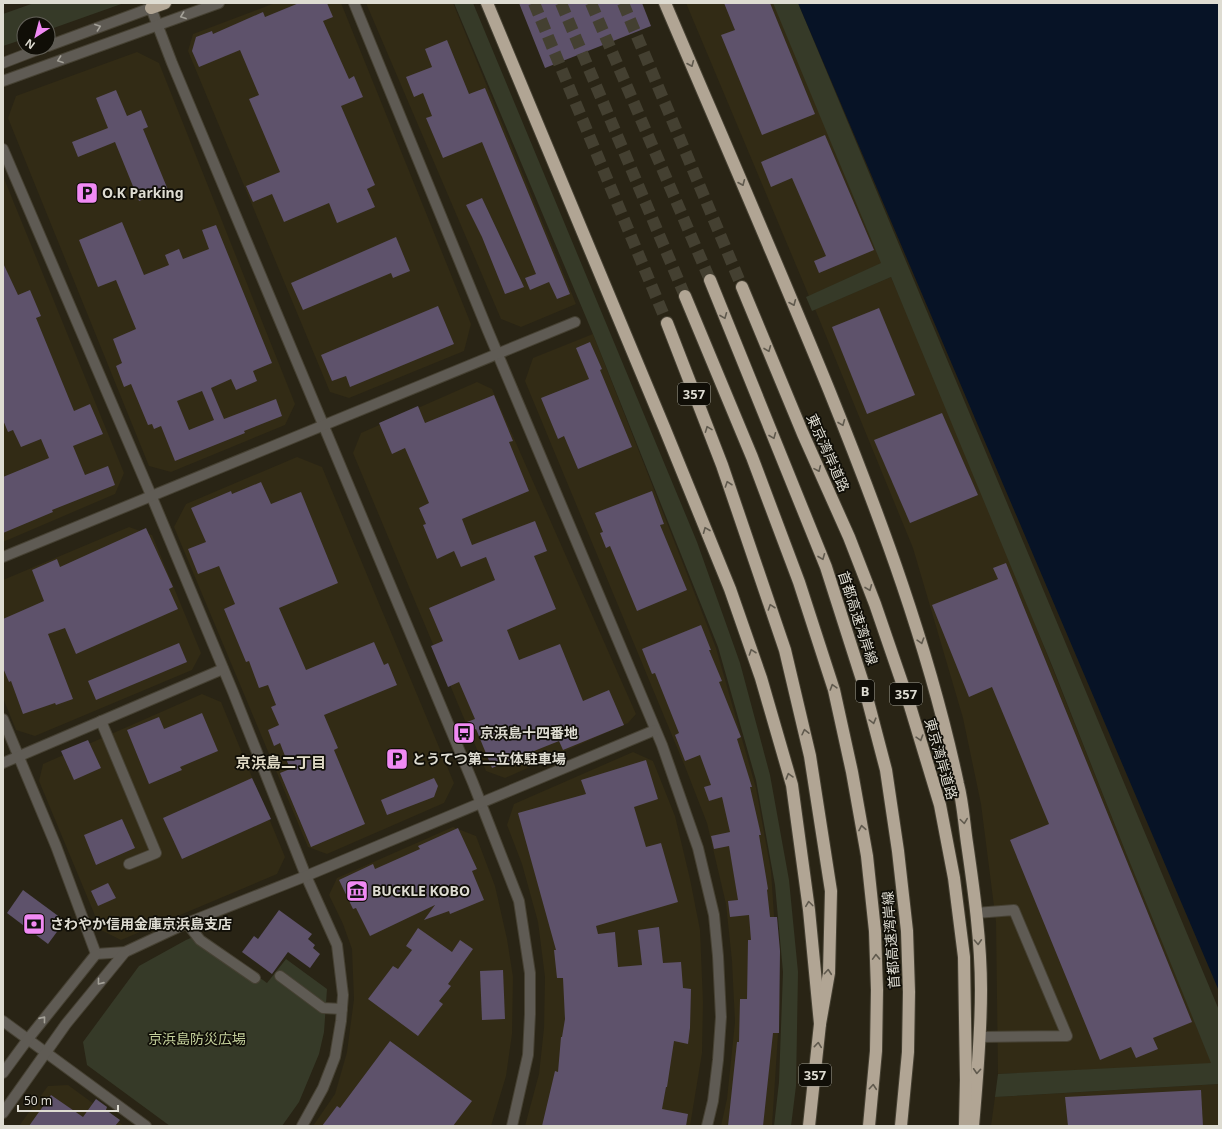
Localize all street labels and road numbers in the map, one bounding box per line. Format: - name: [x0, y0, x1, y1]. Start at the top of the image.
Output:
- road number: 357: [678, 383, 710, 405]
- street label: 東京湾岸道路: [803, 411, 854, 495]
- street label: 首都高速湾岸線: [834, 568, 883, 667]
- road number: B: [856, 680, 874, 702]
- road number: 357: [890, 683, 922, 705]
- street label: 東京湾岸道路: [921, 716, 962, 802]
- street label: 首都高速湾岸線: [878, 890, 903, 990]
- road number: 357: [799, 1064, 831, 1086]

